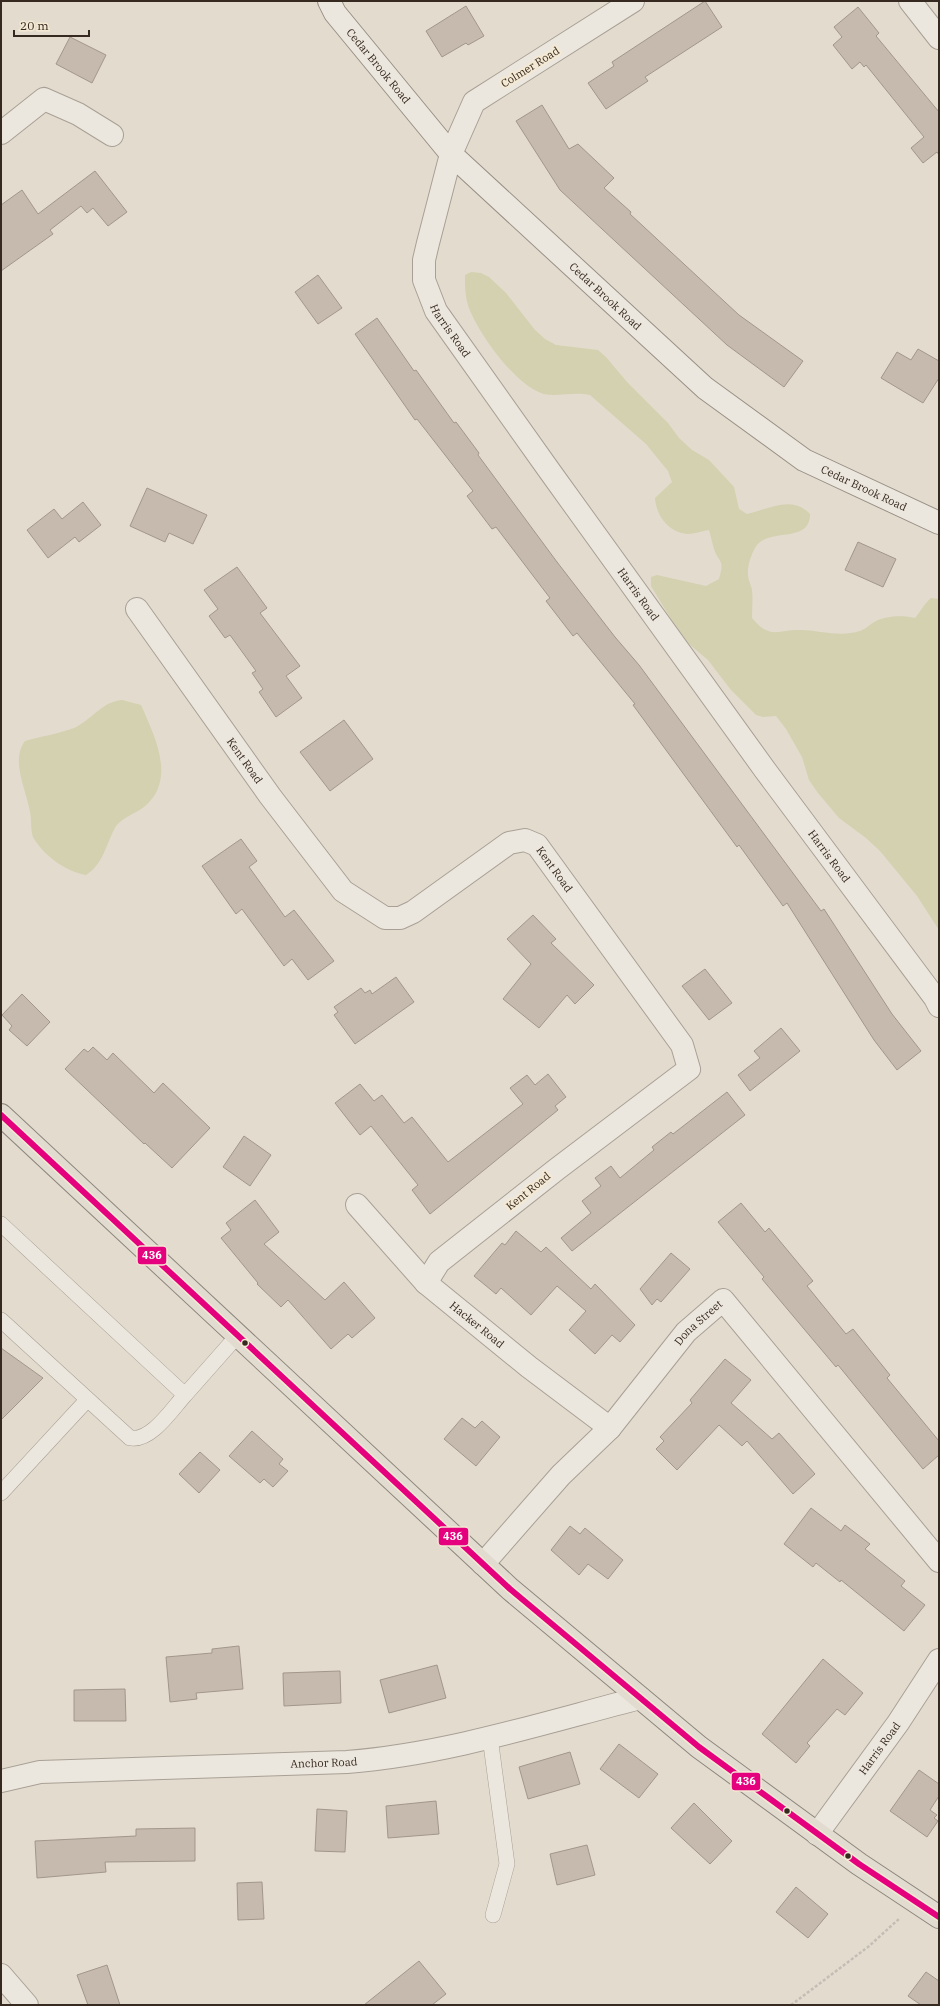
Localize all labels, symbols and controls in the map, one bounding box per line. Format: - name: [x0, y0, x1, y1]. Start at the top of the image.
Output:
- scale bar: [14, 12, 89, 38]
- text: 20 m: [20, 18, 49, 33]
- street label: Cedar Brook Road: [344, 25, 414, 107]
- street label: Colmer Road: [498, 43, 562, 91]
- street label: Cedar Brook Road: [566, 260, 645, 333]
- street label: Harris Road: [427, 302, 474, 360]
- street label: Cedar Brook Road: [819, 462, 910, 514]
- street label: Harris Road: [615, 565, 662, 624]
- street label: Kent Road: [224, 735, 266, 787]
- street label: Harris Road: [805, 827, 854, 885]
- street label: Kent Road: [533, 844, 576, 895]
- street label: Kent Road: [503, 1169, 553, 1213]
- line badge: 436: [137, 1246, 167, 1265]
- text: 436: [142, 1248, 162, 1262]
- street label: Dona Street: [671, 1297, 725, 1348]
- street label: Hacker Road: [447, 1298, 507, 1351]
- unlabelled marker: [240, 1338, 250, 1348]
- line badge: 436: [438, 1527, 469, 1546]
- text: 436: [443, 1529, 463, 1543]
- street label: Harris Road: [856, 1719, 904, 1778]
- street label: Anchor Road: [290, 1754, 358, 1771]
- line badge: 436: [731, 1772, 761, 1791]
- text: 436: [736, 1774, 756, 1788]
- unlabelled marker: [782, 1806, 792, 1816]
- unlabelled marker: [843, 1851, 853, 1861]

